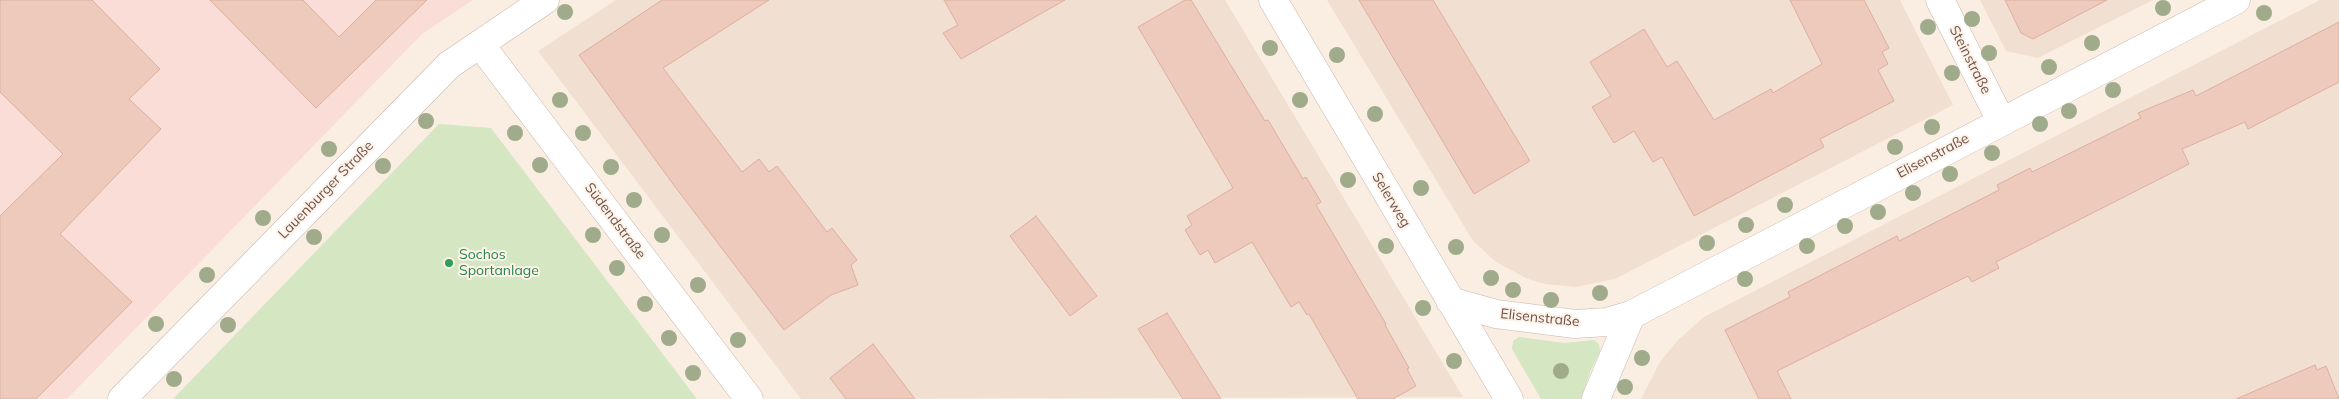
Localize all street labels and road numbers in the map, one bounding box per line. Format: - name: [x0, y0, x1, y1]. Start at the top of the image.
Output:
- street label: Steinstraße: [1946, 23, 1994, 97]
- street label: Elisenstraße: [1894, 130, 1972, 182]
- street label: Lauenburger Straße: [275, 138, 377, 242]
- street label: Selerweg: [1368, 170, 1414, 230]
- street label: Südendstraße: [581, 180, 649, 262]
- street label: Elisenstraße: [1500, 305, 1580, 331]

